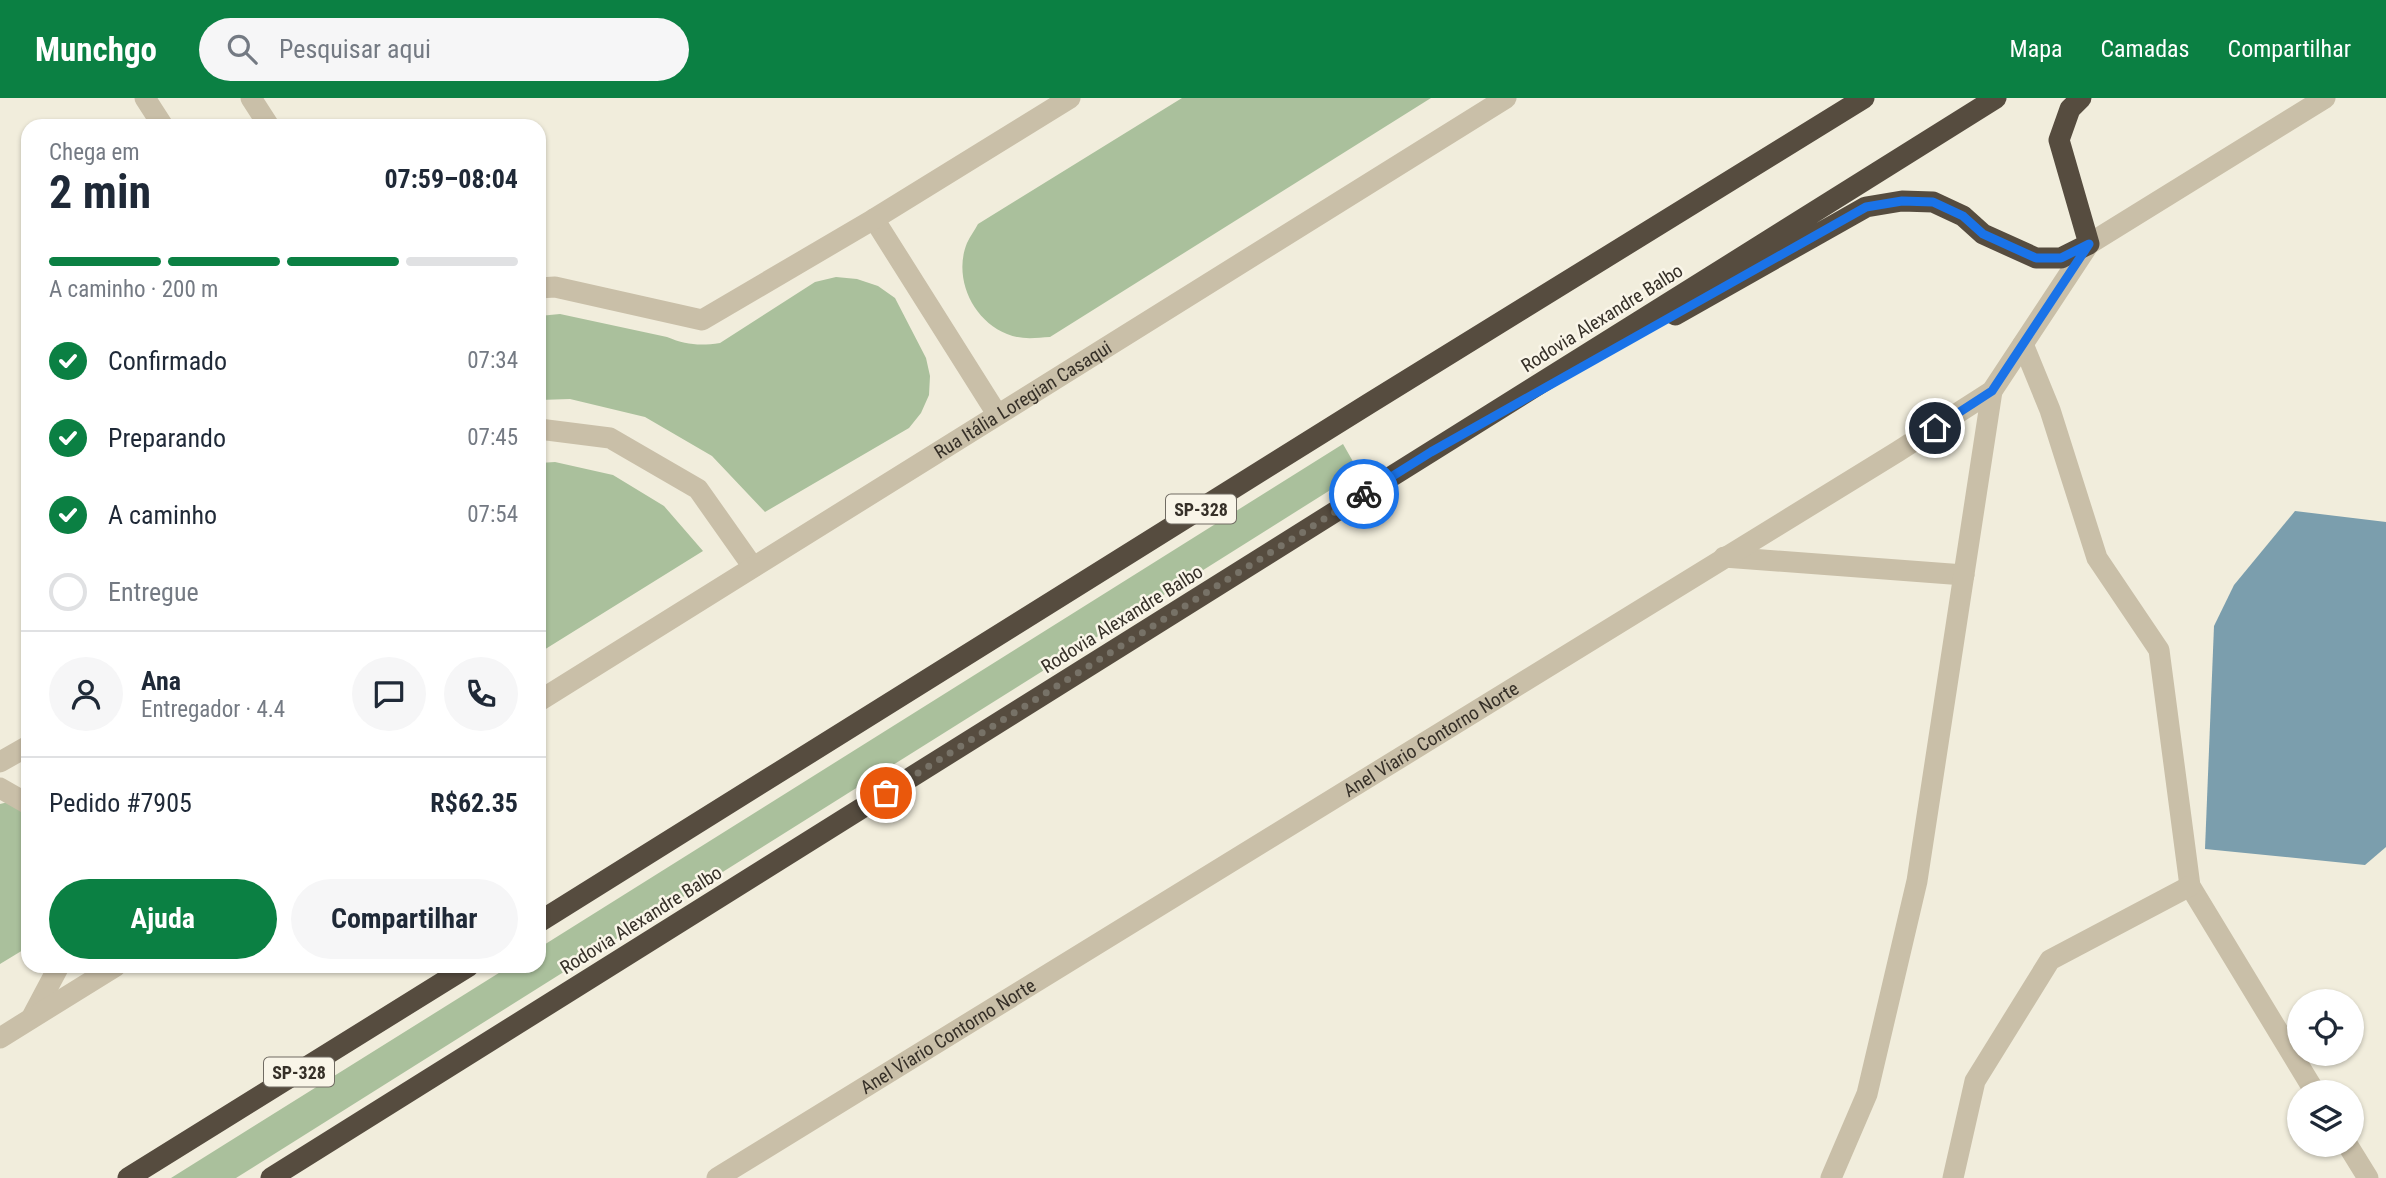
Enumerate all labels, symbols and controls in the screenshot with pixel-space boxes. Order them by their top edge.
search box [199,18,689,81]
text: Munchgo [35,30,157,69]
icon: search [223,30,261,68]
text: Pesquisar aqui [279,34,431,64]
text: Mapa [2010,35,2063,63]
text: Camadas [2101,35,2190,63]
text: Compartilhar [2228,35,2351,63]
text: Chega em [49,139,140,166]
text: 07:59–08:04 [384,164,518,194]
text: 2 min [49,165,151,219]
street label: Rodovia Alexandre Balbo [1517,259,1687,377]
text: A caminho · 200 m [49,276,218,303]
street label: Rua Itália Loregian Casaqui [930,335,1116,463]
icon: check [49,342,87,380]
text: Confirmado [108,346,227,376]
text: 07:34 [467,347,518,374]
pin [1905,398,1965,458]
icon: home [1916,409,1954,447]
icon: check [49,419,87,457]
text: Preparando [108,423,226,453]
text: 07:45 [467,424,518,451]
courier [1329,459,1399,529]
icon: bike [1345,475,1383,513]
road number: SP-328 [1166,494,1236,524]
icon: check [49,496,87,534]
text: A caminho [108,500,217,530]
text: 07:54 [467,501,518,528]
street label: Rodovia Alexandre Balbo [1037,560,1207,678]
text: Entregue [108,577,199,607]
button: person [49,657,123,731]
button: chat [352,657,426,731]
button: phone [444,657,518,731]
text: Ana [141,666,181,696]
street label: Anel Viario Contorno Norte [1339,676,1523,801]
text: Entregador · 4.4 [141,696,285,723]
pin [856,763,916,823]
icon: bag [867,774,905,812]
text: Pedido #7905 [49,788,192,818]
text: R$62.35 [430,788,518,818]
street label: Rodovia Alexandre Balbo [556,861,726,979]
button: Ajuda [49,879,277,959]
button: Compartilhar [291,879,518,959]
street label: Anel Viario Contorno Norte [856,973,1040,1099]
map controls [2287,989,2364,1157]
button: locate [2287,989,2364,1066]
road number: SP-328 [264,1057,334,1086]
button: layers [2287,1080,2364,1157]

